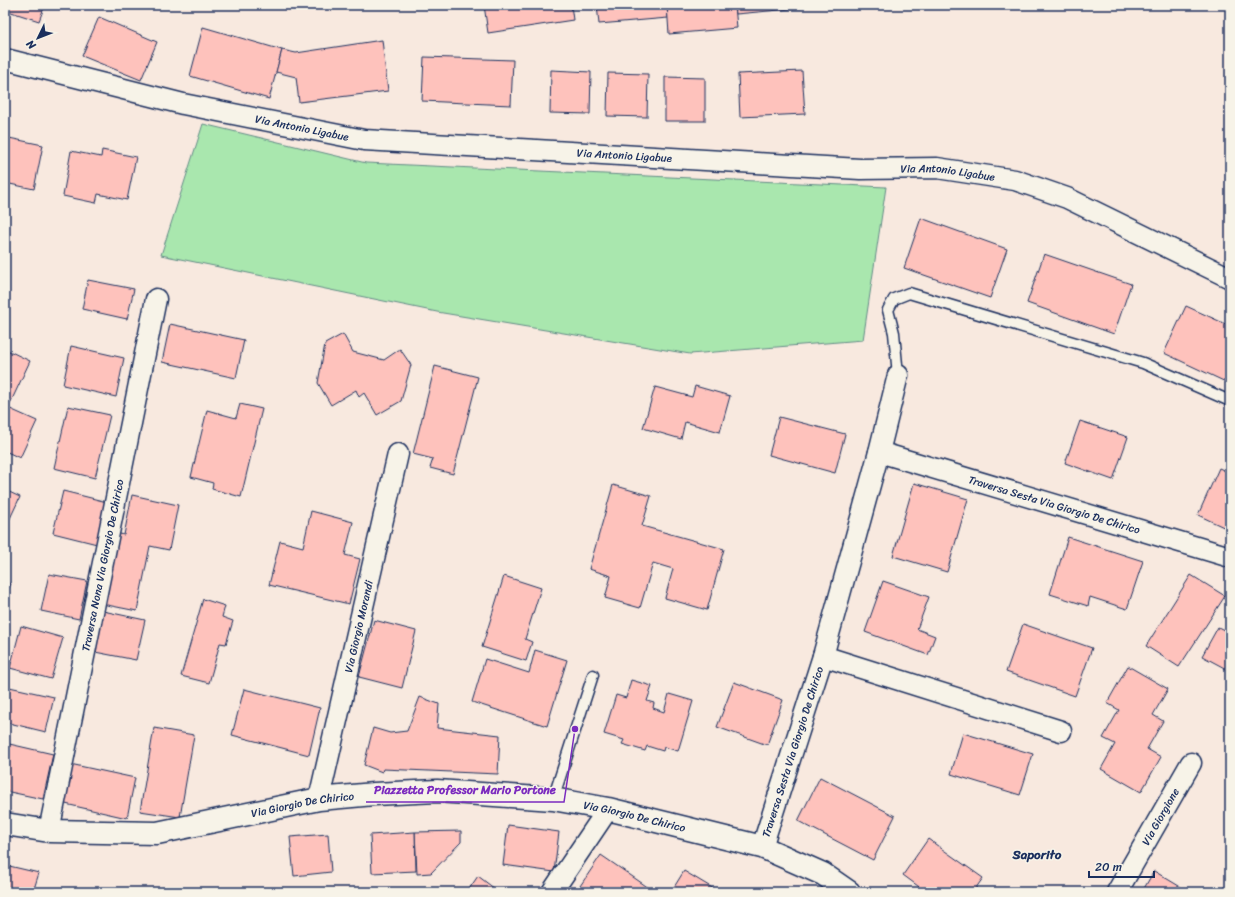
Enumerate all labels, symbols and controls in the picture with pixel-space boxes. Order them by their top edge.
north arrow [18,18,58,58]
text: N [21,35,41,54]
street label: Via Antonio Ligabue [253,110,351,147]
street label: Via Antonio Ligabue [576,143,673,168]
street label: Via Antonio Ligabue [900,159,997,187]
street label: Traversa Sesta Via Giorgio De Chirico [966,470,1143,540]
street label: Traversa Nona Via Giorgio De Chirico [76,477,130,653]
street label: Via Giorgio Morandi [339,578,379,675]
street label: Traversa Sesta Via Giorgio De Chirico [757,664,829,840]
callout: Piazzetta Professor Mario Portone [366,778,564,802]
text: Piazzetta Professor Mario Portone [374,779,557,801]
street label: Via Giorgione [1137,784,1185,849]
street label: Via Giorgio De Chirico [249,787,355,823]
street label: Via Giorgio De Chirico [582,796,688,838]
district label: Saporito [1012,843,1062,866]
scale bar [1089,853,1154,879]
text: 20 m [1095,856,1122,878]

